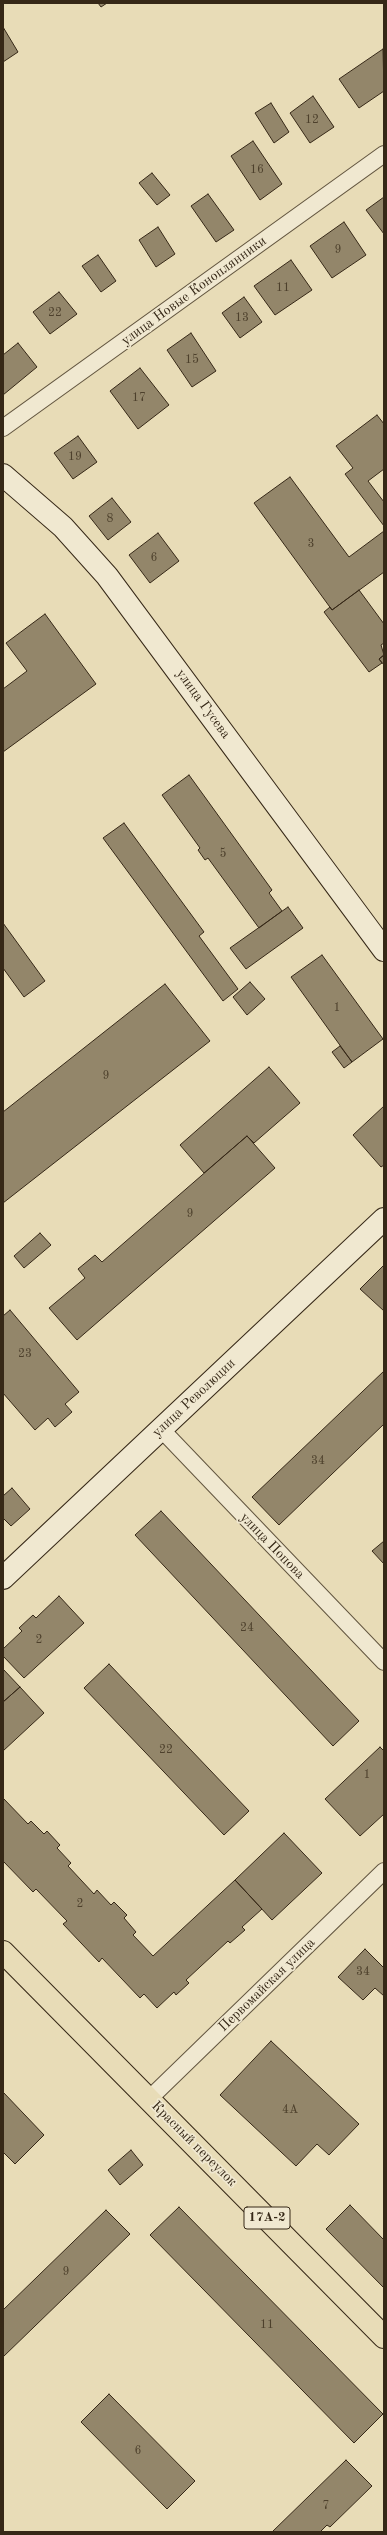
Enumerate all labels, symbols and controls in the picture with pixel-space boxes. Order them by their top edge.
house number: 12 [305,113,319,127]
house number: 16 [250,163,264,177]
street label: улица Новые Коноплянники [118,233,270,349]
house number: 9 [335,243,341,257]
house number: 11 [276,281,290,295]
house number: 22 [48,306,62,320]
house number: 13 [235,311,249,325]
house number: 15 [185,353,199,367]
house number: 17 [132,391,146,405]
house number: 19 [68,450,82,464]
house number: 8 [107,512,113,526]
house number: 3 [308,537,314,551]
house number: 6 [151,551,157,565]
street label: улица Гусева [172,666,234,742]
house number: 5 [220,847,226,861]
house number: 1 [334,1001,340,1015]
house number: 9 [103,1069,109,1083]
house number: 9 [187,1207,193,1221]
house number: 23 [18,1347,32,1361]
street label: улица Революции [149,1355,239,1441]
house number: 34 [311,1454,325,1468]
street label: улица Попова [236,1509,308,1583]
house number: 24 [240,1621,254,1635]
house number: 2 [36,1633,42,1647]
house number: 22 [159,1743,173,1757]
house number: 1 [364,1768,370,1782]
house number: 2 [77,1897,83,1911]
street label: Первомайская улица [215,1935,319,2035]
house number: 34 [356,1965,370,1979]
street label: Красный переулок [148,2098,240,2190]
house number: 4А [282,2103,298,2117]
road number: 17А-2 [244,2207,290,2229]
house number: 9 [63,2265,69,2279]
house number: 11 [260,2318,274,2332]
house number: 6 [135,2444,141,2458]
house number: 7 [323,2499,329,2513]

